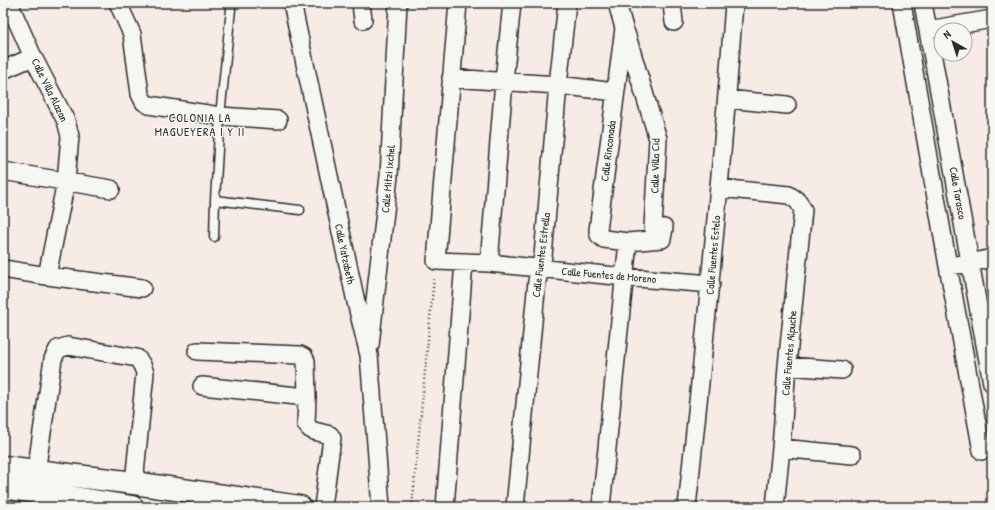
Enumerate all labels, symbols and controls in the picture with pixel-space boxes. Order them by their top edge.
north arrow [933,22,973,62]
text: N [940,27,953,42]
street label: Calle Villa Alazan [29,56,71,124]
district label: COLONIA LA MAGUEYERA I Y II [155,109,245,140]
street label: Calle Rinconada [597,119,619,182]
street label: Calle Villa Cid [648,138,662,194]
street label: Calle Mitzi Ixchel [378,144,398,214]
street label: Calle Tarasco [947,166,970,221]
street label: Calle Fuentes Estrella [529,211,553,298]
street label: Calle Fuentes Estelo [703,214,723,295]
street label: Calle Yatzabeth [332,223,358,286]
street label: Calle Fuentes de Moreno [561,264,657,286]
street label: Calle Fuentes Alpuche [778,309,800,396]

